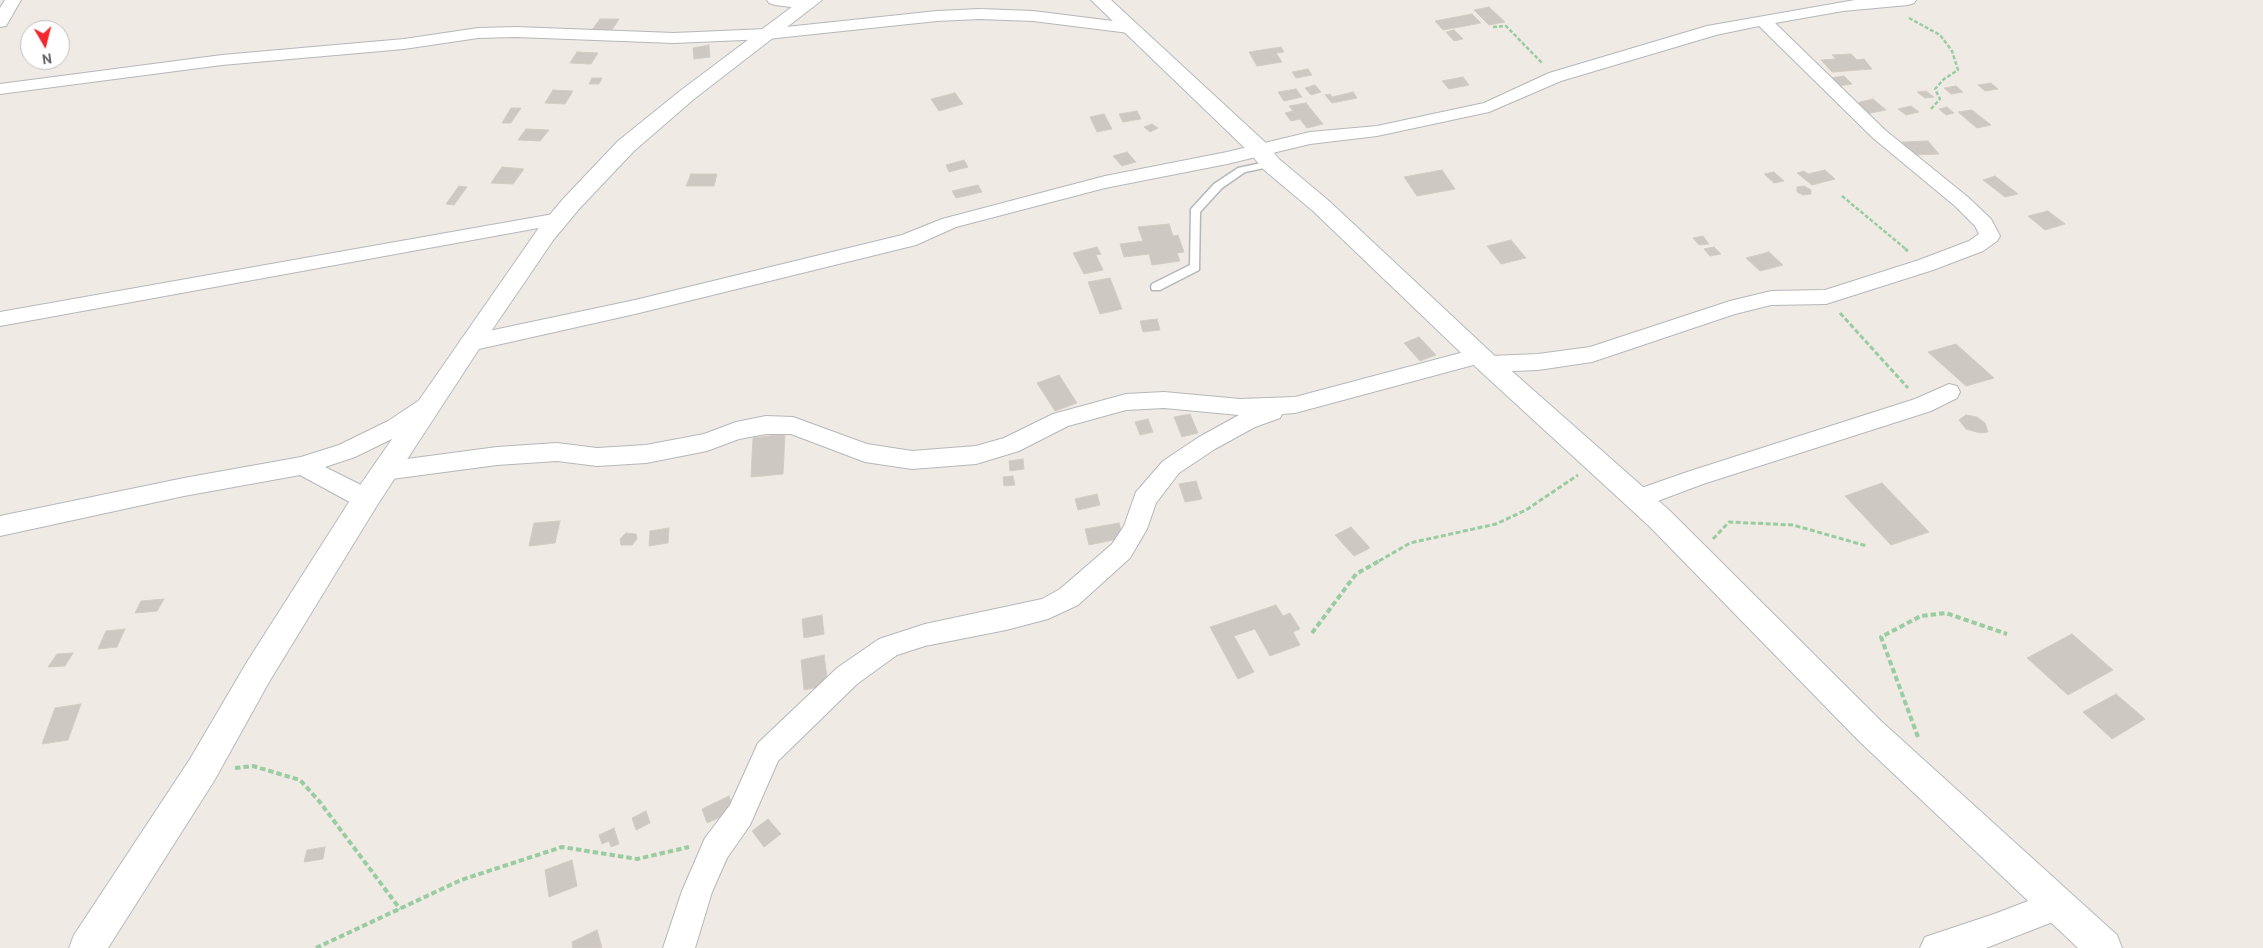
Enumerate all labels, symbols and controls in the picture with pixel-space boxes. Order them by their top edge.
north arrow [20,20,70,70]
text: N [41,49,53,68]

